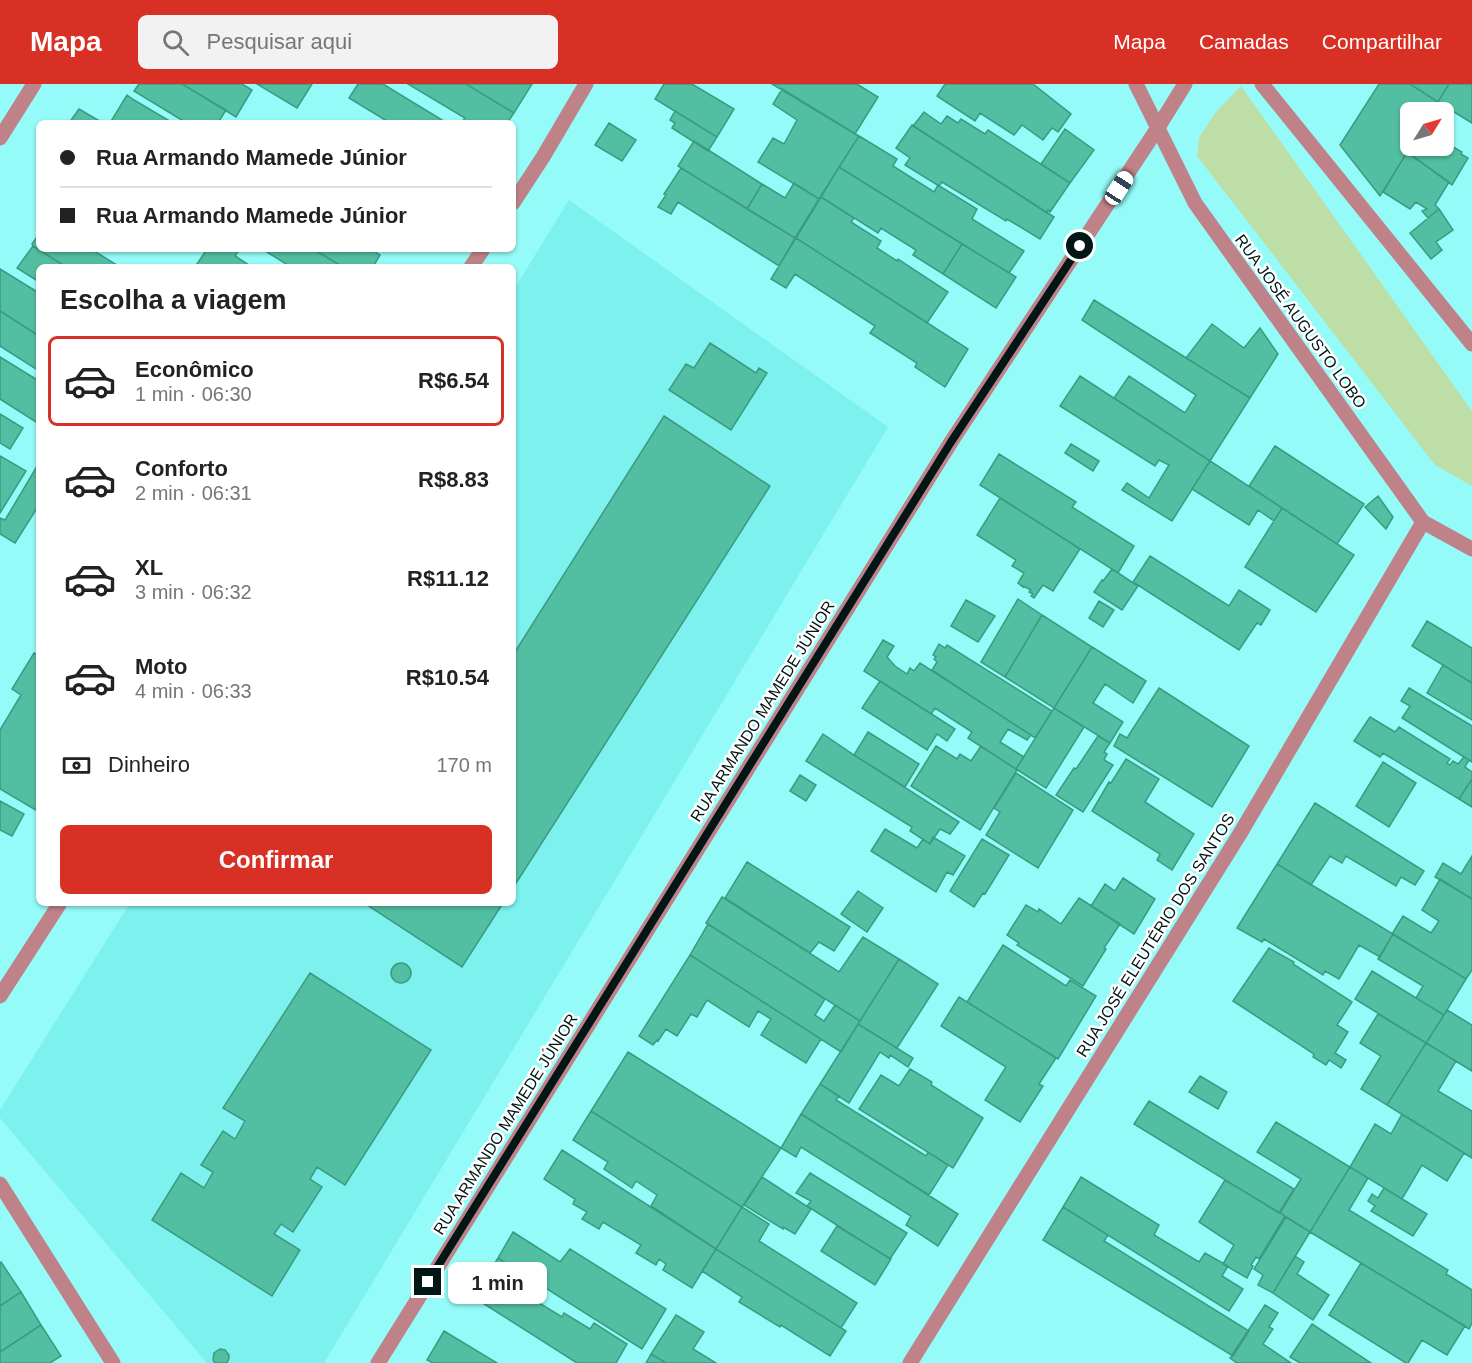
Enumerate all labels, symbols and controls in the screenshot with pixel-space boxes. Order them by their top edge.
search box [138,15,558,69]
text: Mapa [30,26,102,57]
icon: search [159,26,192,59]
text: Pesquisar aqui [207,29,352,54]
text: Mapa [1113,30,1166,53]
text: Camadas [1199,30,1289,53]
text: Compartilhar [1322,30,1442,53]
north arrow [1400,102,1454,156]
map controls [1400,102,1454,156]
text: Rua Armando Mamede Júnior [96,145,407,170]
car [1102,168,1136,208]
text: Rua Armando Mamede Júnior [96,203,407,228]
street label: RUA JOSÉ AUGUSTO LOBO [1232,231,1370,411]
route start [1066,232,1093,259]
text: Escolha a viagem [60,285,287,315]
icon: car [63,354,117,408]
text: Econômico [135,357,254,382]
text: R$6.54 [418,368,489,393]
text: 1 min · 06:30 [135,383,252,405]
icon: car [63,453,117,507]
text: Conforto [135,456,228,481]
text: R$8.83 [418,467,489,492]
text: 2 min · 06:31 [135,482,252,504]
icon: car [63,552,117,606]
text: XL [135,555,163,580]
text: R$11.12 [407,566,489,591]
text: 3 min · 06:32 [135,581,252,603]
street label: RUA ARMANDO MAMEDE JÚNIOR [686,597,838,825]
icon: car [63,651,117,705]
text: Moto [135,654,188,679]
text: R$10.54 [406,665,489,690]
text: 4 min · 06:33 [135,680,252,702]
icon: cash [60,749,93,782]
text: Dinheiro [108,752,190,777]
text: 170 m [436,754,492,776]
street label: RUA JOSÉ ELEUTÉRIO DOS SANTOS [1072,810,1238,1060]
button: Confirmar [60,825,492,894]
street label: RUA ARMANDO MAMEDE JÚNIOR [429,1010,581,1238]
callout: 1 min [449,1261,548,1303]
route end [414,1268,441,1295]
text: 1 min [471,1272,524,1294]

